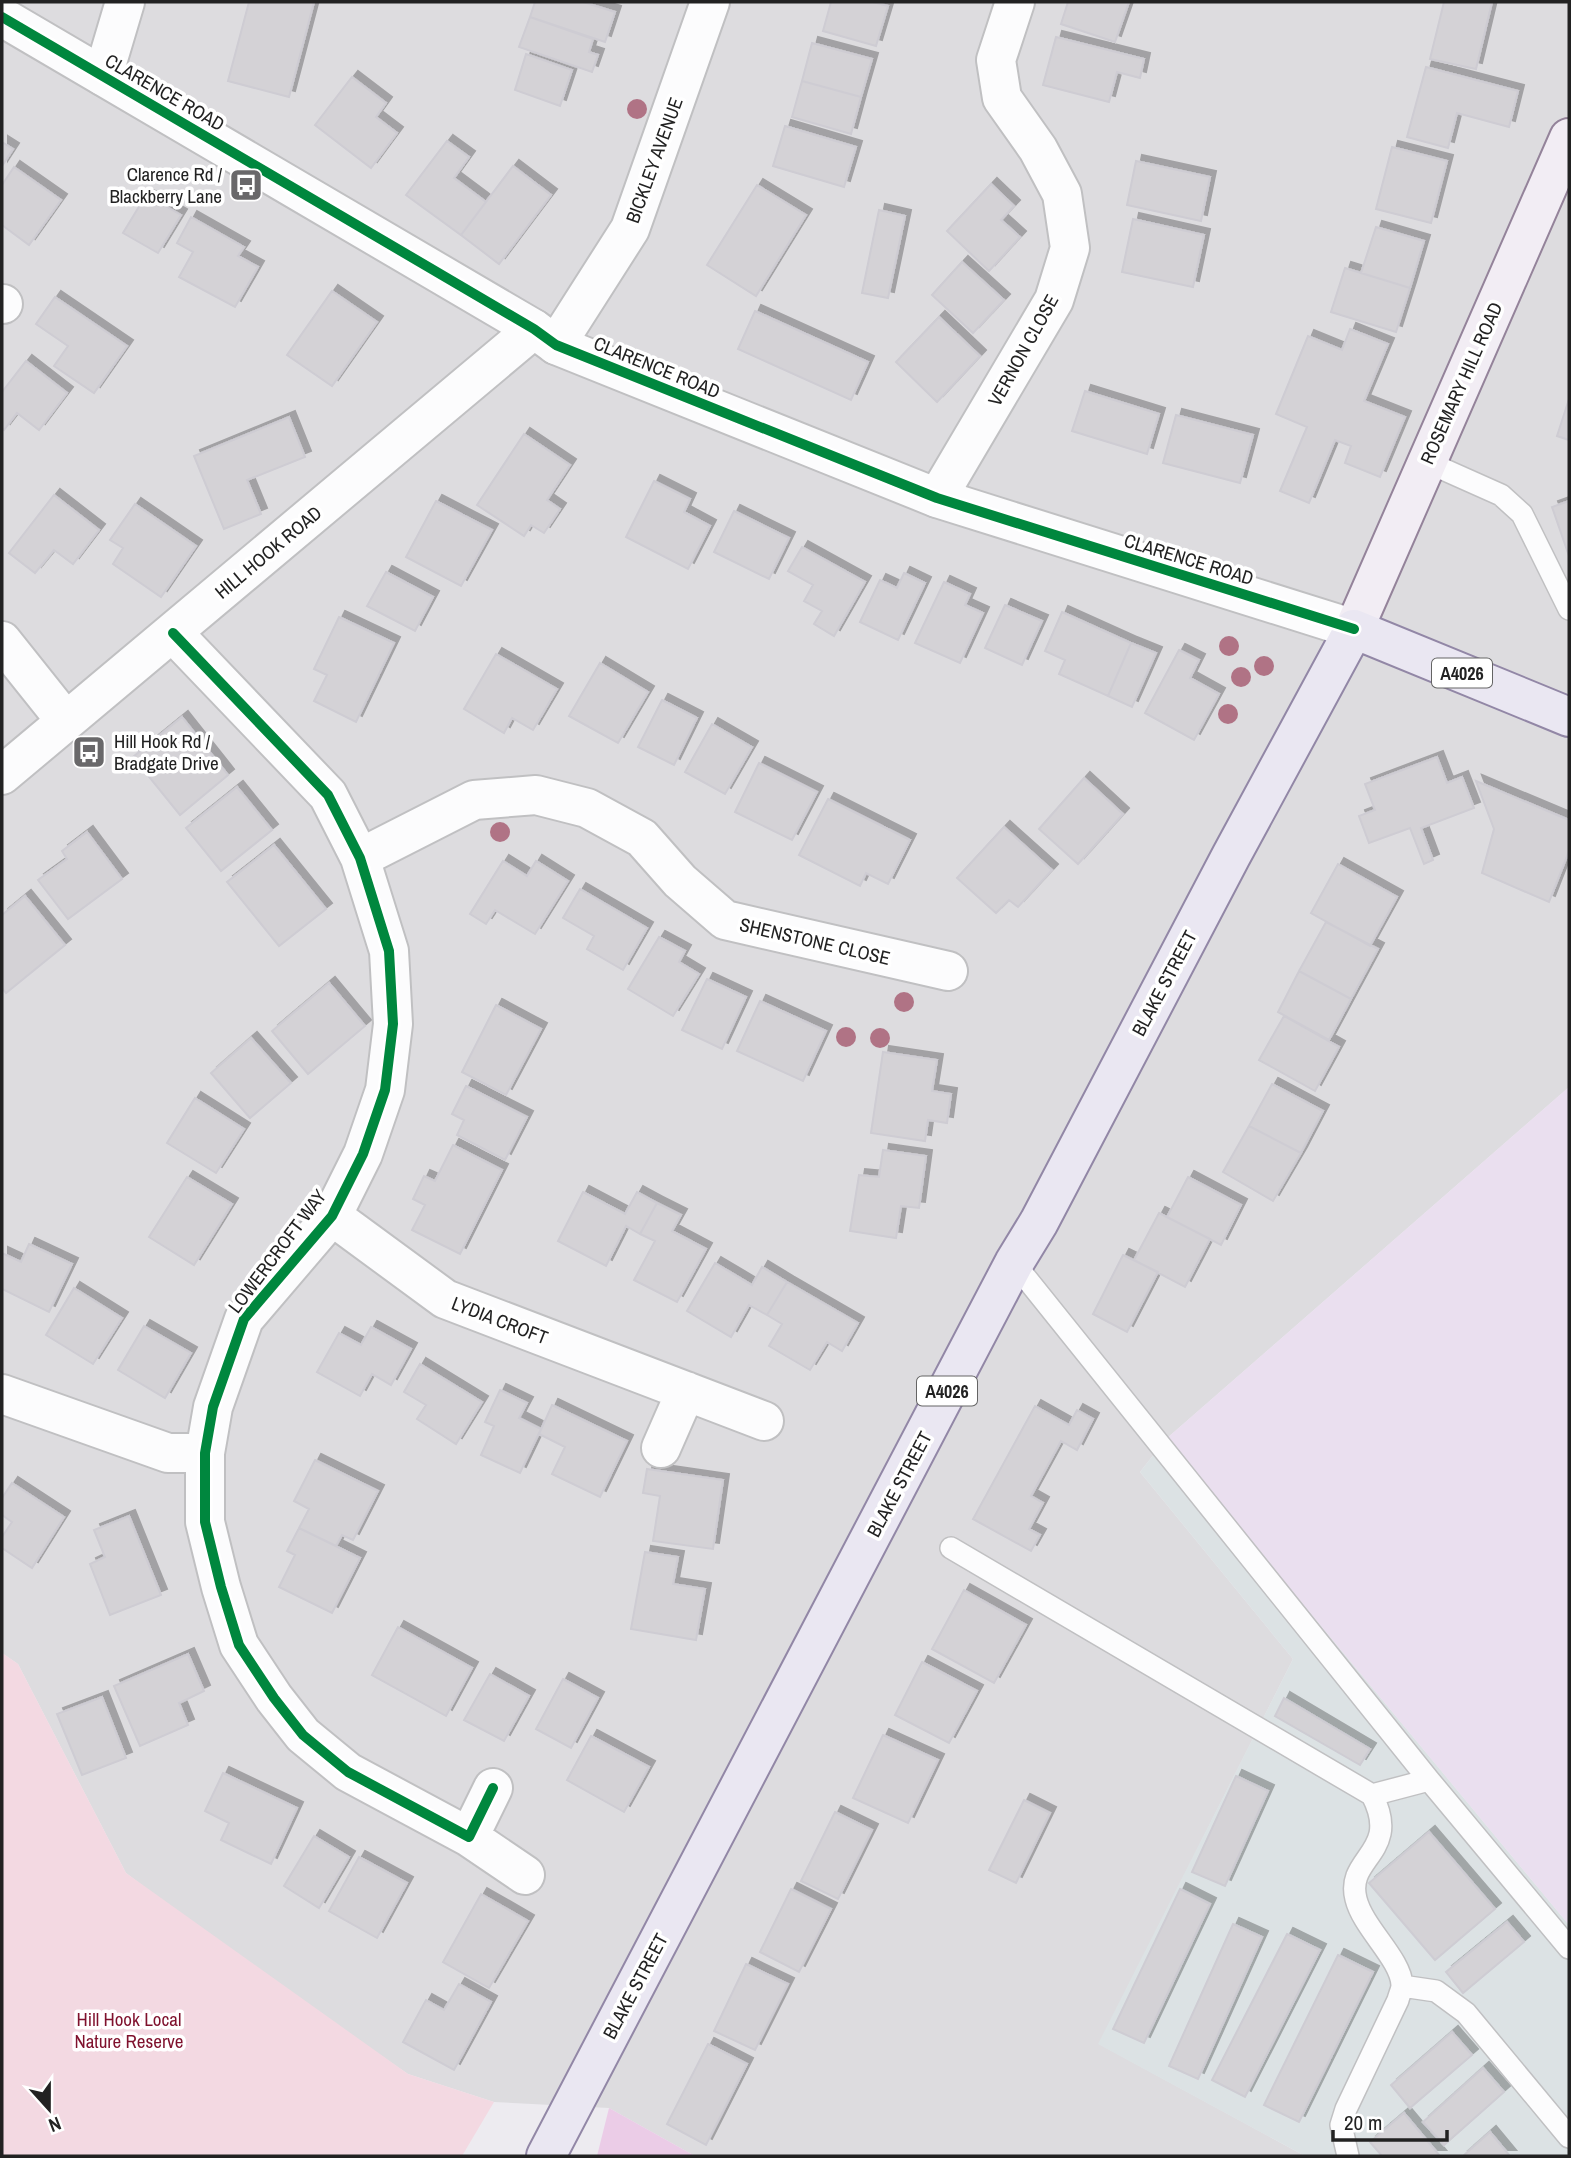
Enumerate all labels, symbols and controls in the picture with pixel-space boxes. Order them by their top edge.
street label: CLARENCE ROAD [100,47,230,137]
street label: BICKLEY AVENUE [619,94,689,226]
place label: Clarence Rd / Blackberry Lane [109,161,223,209]
bus stop icon: Clarence Rd / Blackberry Lane [227,166,265,204]
street label: VERNON CLOSE [982,290,1064,410]
street label: ROSEMARY HILL ROAD [1414,298,1508,468]
street label: CLARENCE ROAD [590,330,724,404]
street label: HILL HOOK ROAD [209,500,327,604]
street label: CLARENCE ROAD [1121,527,1257,591]
road number: A4026 [1432,658,1492,688]
place label: Hill Hook Rd / Bradgate Drive [114,728,219,776]
bus stop icon: Hill Hook Rd / Bradgate Drive [70,733,108,771]
street label: SHENSTONE CLOSE [737,911,893,971]
street label: BLAKE STREET [1125,925,1203,1040]
street label: LOWERCROFT WAY [222,1183,332,1318]
street label: LYDIA CROFT [448,1290,552,1350]
road number: A4026 [917,1376,977,1406]
street label: BLAKE STREET [860,1426,938,1541]
street label: BLAKE STREET [596,1928,674,2043]
park label: Hill Hook Local Nature Reserve [74,2006,184,2054]
north arrow [14,2074,84,2144]
scale bar [1333,2098,1447,2142]
text: 20 m [1344,2108,1382,2137]
text: N [45,2111,65,2139]

